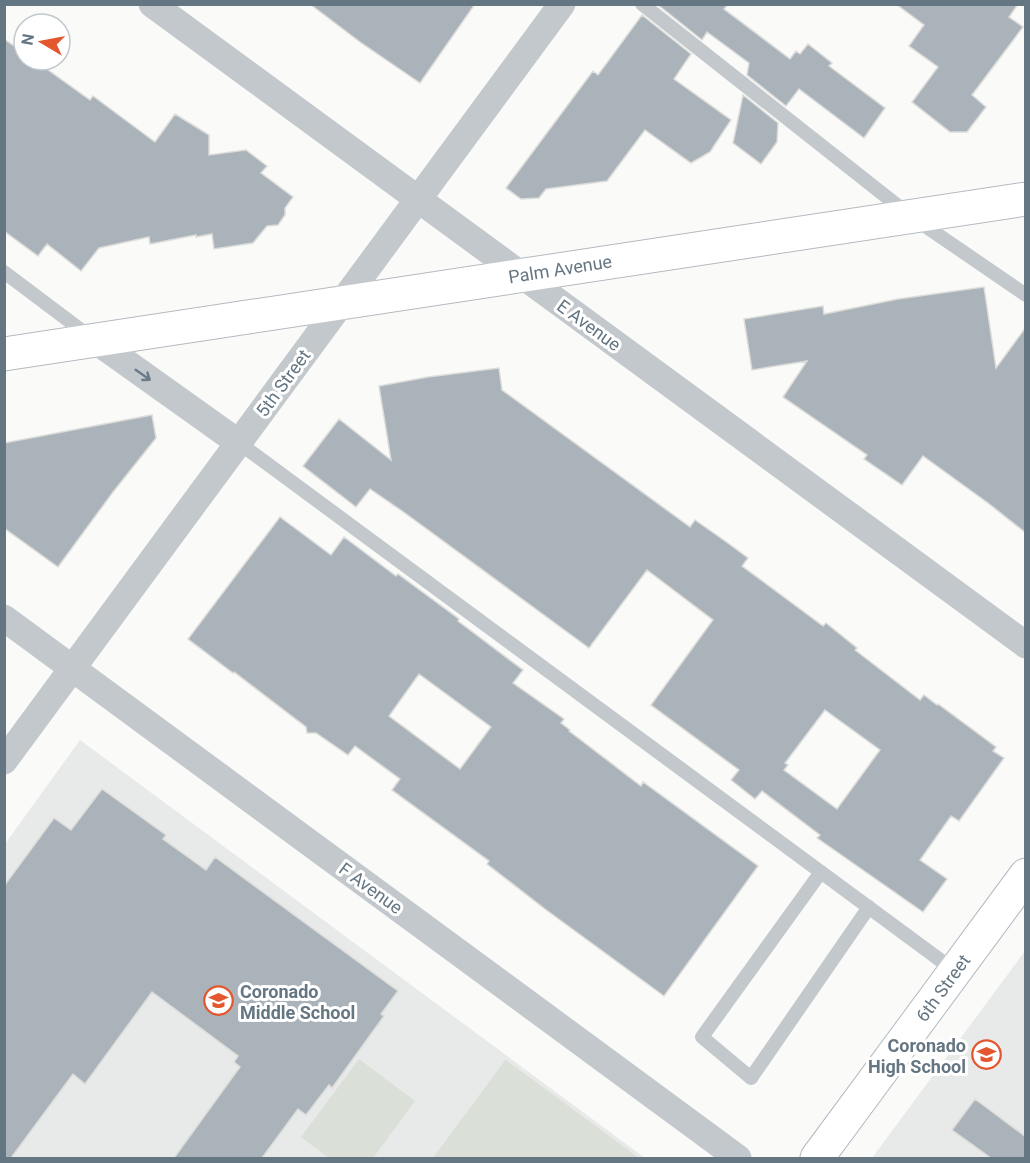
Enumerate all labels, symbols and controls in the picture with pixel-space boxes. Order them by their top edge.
north arrow [12,12,72,72]
text: N [17,32,38,47]
street label: Palm Avenue [507,250,613,288]
street label: E Avenue [553,295,625,355]
street label: 5th Street [252,345,314,421]
one-way arrow [135,369,151,381]
street label: F Avenue [335,858,407,918]
street label: 6th Street [912,950,974,1026]
place label: Coronado Middle School [240,981,355,1023]
school or university icon: Coronado Middle School [203,985,235,1017]
place label: Coronado High School [868,1035,966,1077]
school or university icon: Coronado High School [971,1039,1003,1071]

